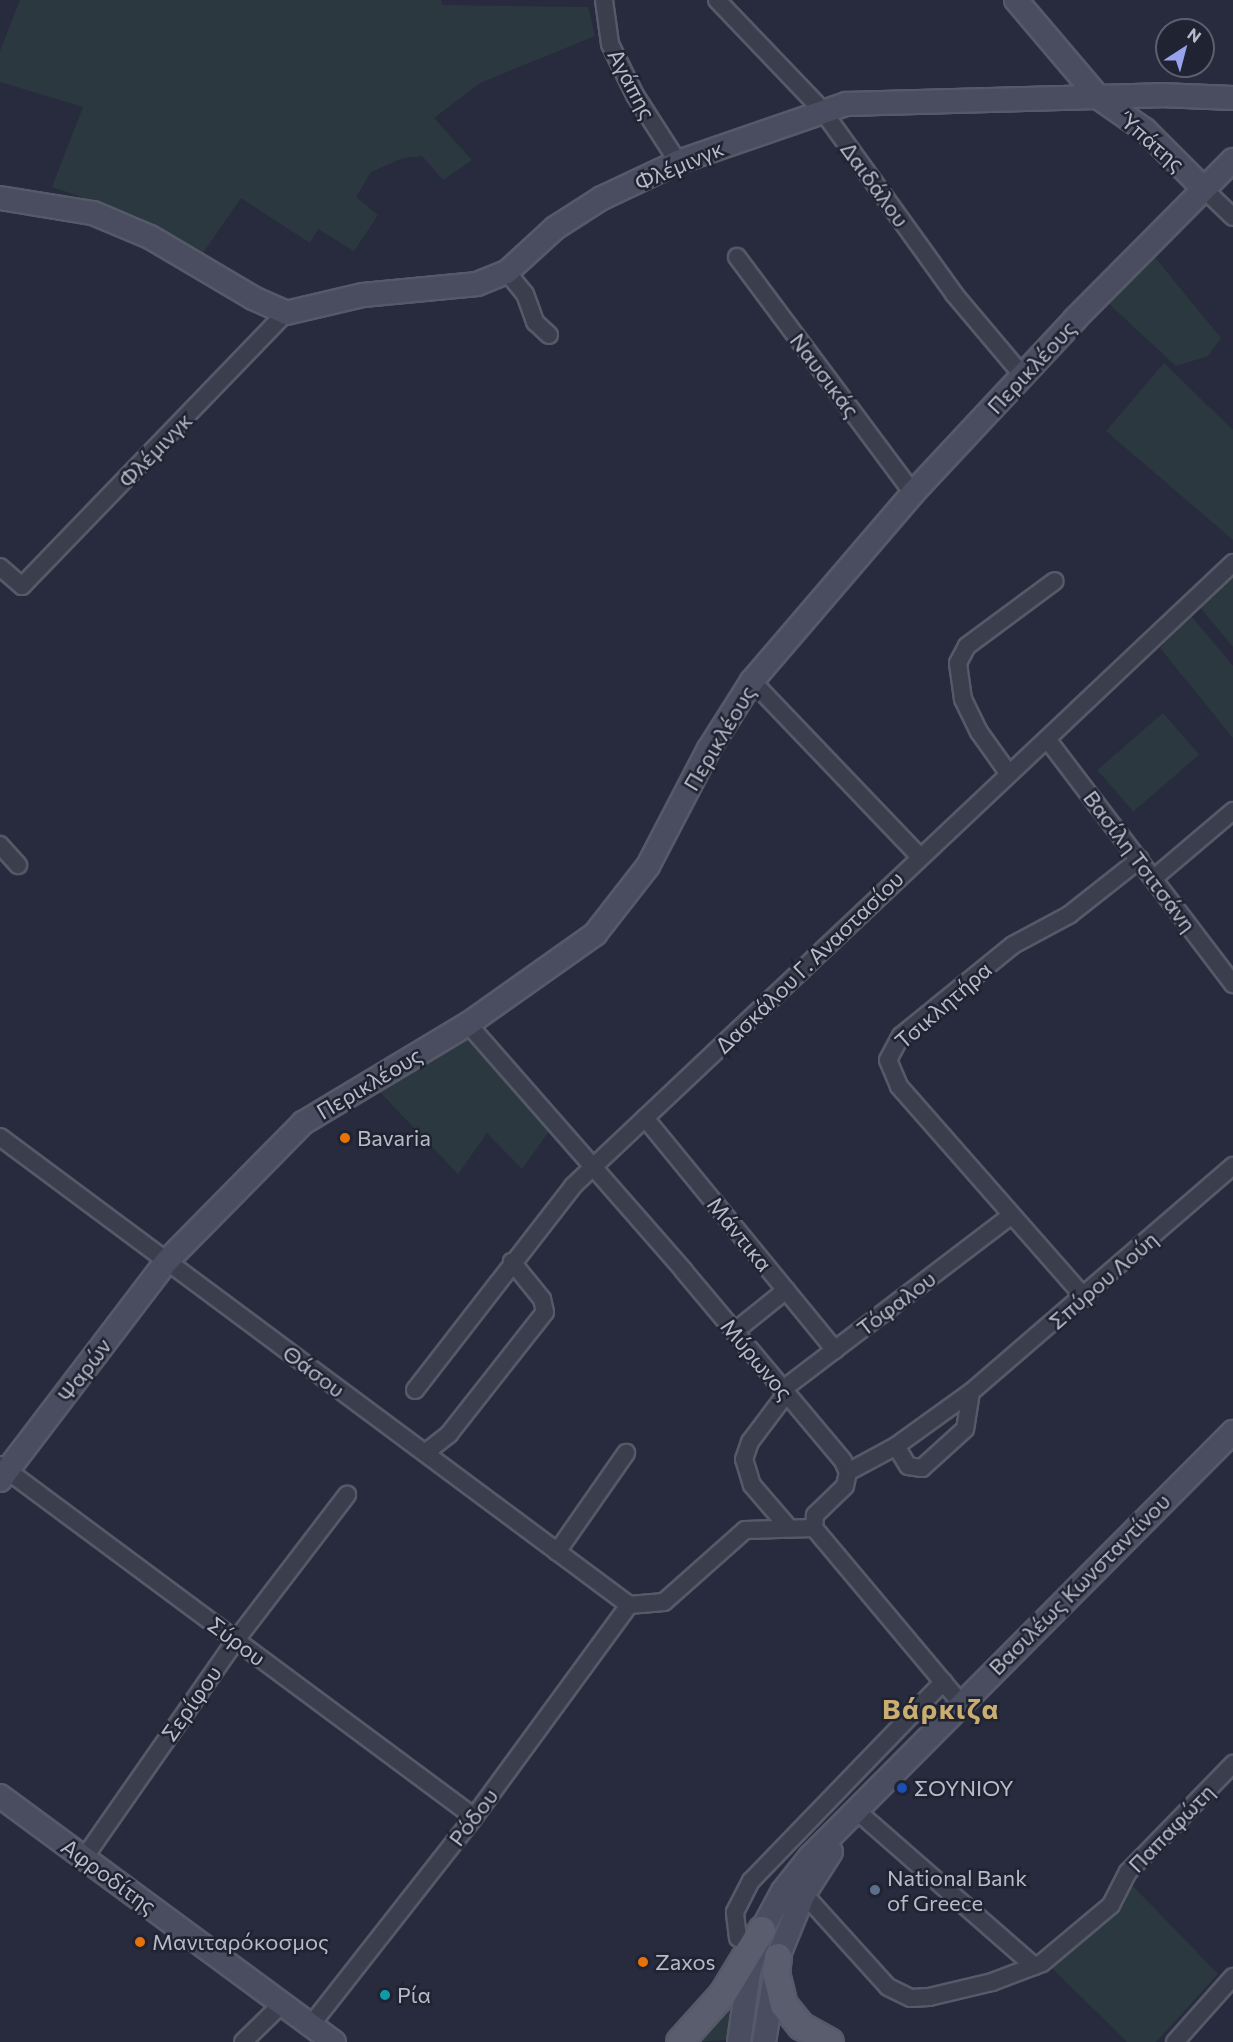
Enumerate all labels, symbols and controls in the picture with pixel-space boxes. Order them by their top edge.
north arrow [1155,18,1215,78]
text: N [1184,23,1205,46]
street label: Αγάπης [603,44,661,124]
street label: Ύπάτης [1116,107,1190,177]
street label: Φλέμινγκ [631,135,727,195]
street label: Δαιδάλου [835,136,915,232]
street label: Περικλέους [981,315,1081,419]
street label: Ναυσικάς [785,328,865,422]
street label: Φλέμινγκ [113,407,197,493]
street label: Περικλέους [677,681,761,795]
street label: Βασίλη Τσιτσάνη [1078,785,1202,937]
street label: Δασκάλου Γ. Αναστασίου [709,865,909,1059]
street label: Τσικλητήρα [889,956,997,1054]
street label: Περικλέους [312,1041,426,1125]
place label: Bavaria [357,1125,431,1151]
marker: Bavaria [338,1131,352,1145]
street label: Μάντικα [702,1192,778,1276]
street label: Σπύρου Λούη [1043,1226,1163,1334]
street label: Τόφαλου [851,1265,941,1341]
street label: Μύρωνος [716,1313,798,1405]
street label: Ψαρών [52,1333,116,1407]
street label: Θάσου [278,1339,350,1403]
street label: Βασιλέως Κωνσταντίνου [983,1488,1175,1680]
street label: Σύρου [203,1611,271,1671]
street label: Σερίφου [155,1660,227,1746]
district label: Βάρκιζα [882,1691,1000,1725]
place label: ΣΟΥΝΙΟΥ [914,1775,1014,1801]
street label: Παπαφώτη [1122,1778,1220,1878]
marker: ΣΟΥΝΙΟΥ [895,1781,909,1795]
street label: Ρόδου [443,1783,503,1851]
street label: Αφροδίτης [57,1833,161,1919]
place label: National Bank of Greece [887,1864,1027,1916]
marker: National Bank of Greece [868,1883,882,1897]
place label: Μανιταρόκοσμος [152,1929,329,1955]
marker: Μανιταρόκοσμος [133,1935,147,1949]
place label: Zaxos [655,1949,715,1975]
marker: Zaxos [636,1955,650,1969]
place label: Ρία [397,1982,431,2008]
marker: Ρία [378,1988,392,2002]

